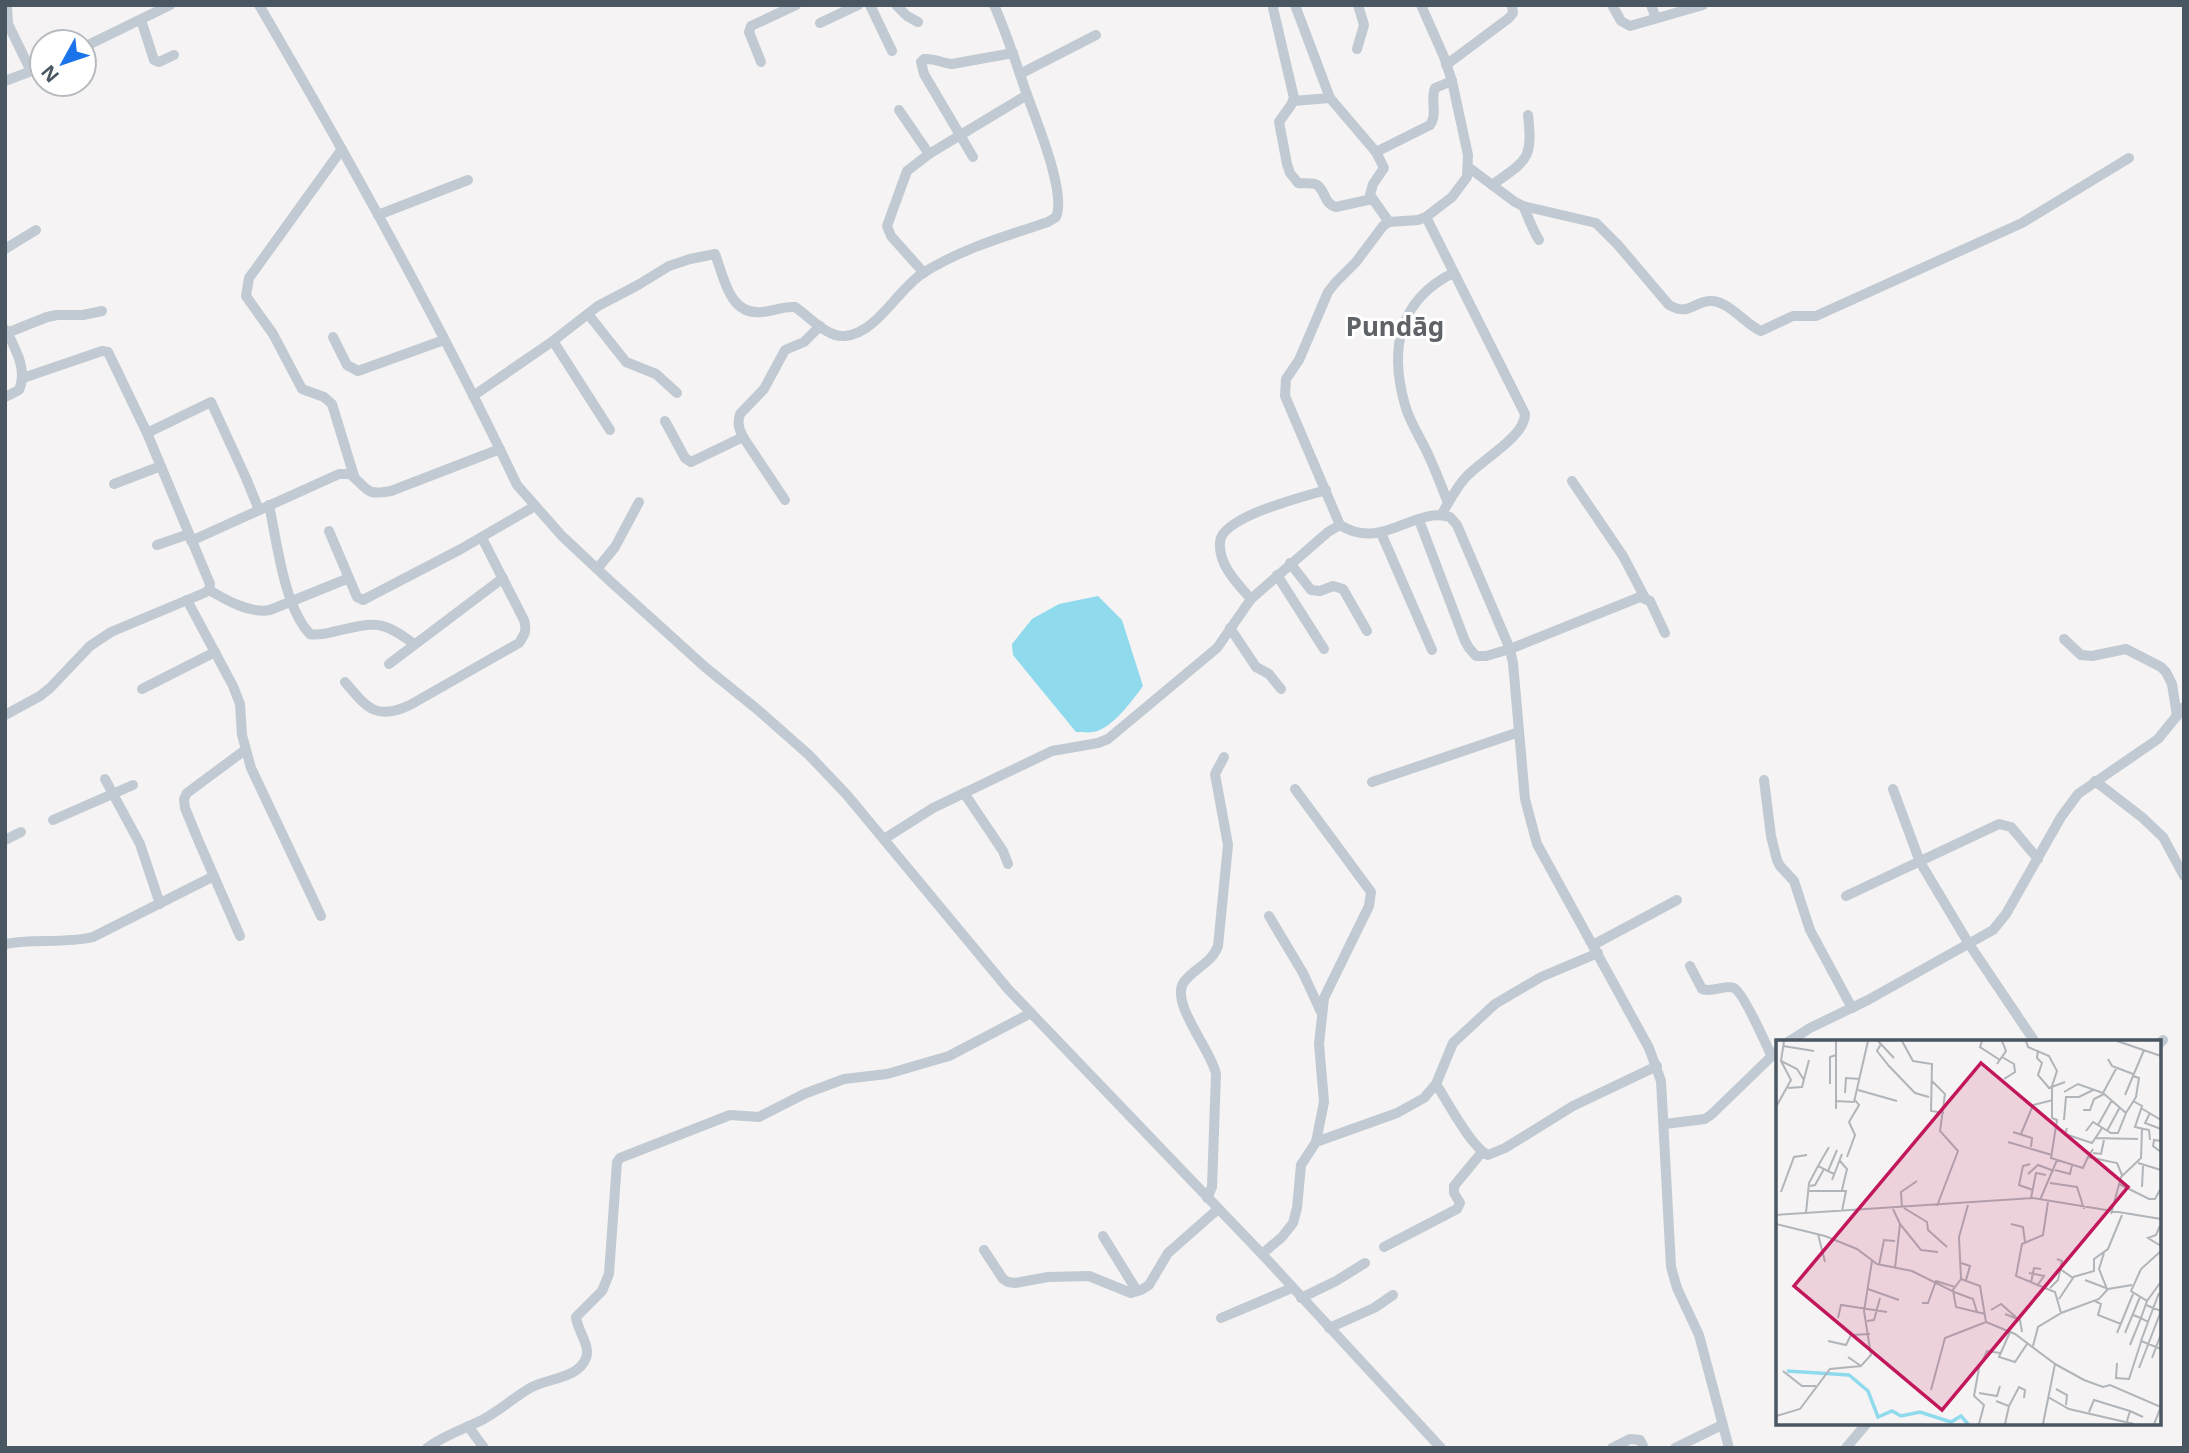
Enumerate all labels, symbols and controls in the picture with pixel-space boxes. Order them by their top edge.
north arrow [28,28,98,98]
text: N [35,60,65,88]
district label: Pundāg [1346,308,1444,344]
inset map [1776,1040,2161,1425]

